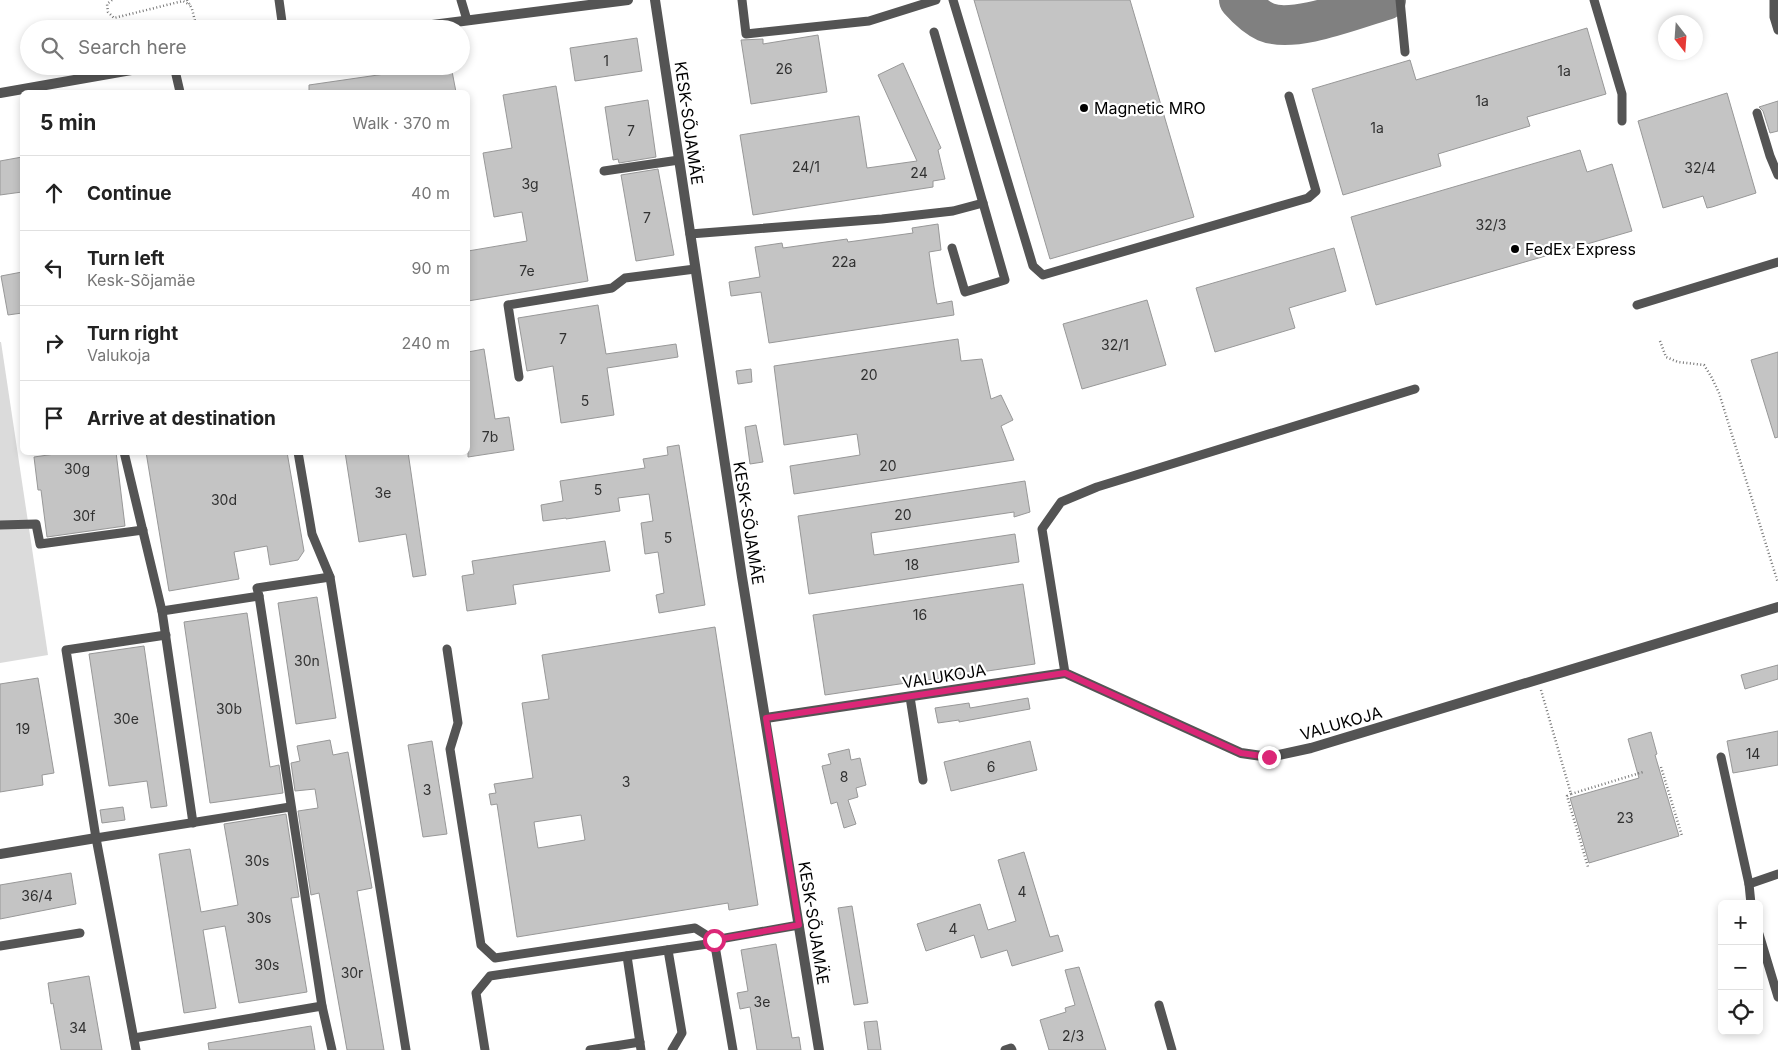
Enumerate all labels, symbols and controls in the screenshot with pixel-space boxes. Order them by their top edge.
north arrow [1658,15,1703,60]
search box [20,20,470,75]
icon: search [38,34,66,62]
text: Search here [78,36,187,59]
house number: 1 [603,52,609,69]
street label: KESK-SÕJAMÄE [670,60,708,186]
house number: 26 [775,60,793,77]
house number: 1a [1557,62,1571,79]
house number: 1a [1475,92,1489,109]
place label: Magnetic MRO [1094,98,1206,118]
marker: Magnetic MRO [1078,102,1090,114]
text: 5 min [40,110,96,135]
text: Walk · 370 m [353,113,450,133]
house number: 1a [1370,119,1384,136]
house number: 7 [627,122,635,139]
house number: 24/1 [792,158,820,175]
house number: 32/4 [1684,159,1716,176]
house number: 24 [910,164,928,181]
house number: 3g [521,175,539,192]
icon: ahead [40,179,68,207]
text: Continue [87,182,172,205]
text: 40 m [411,183,450,203]
house number: 7 [643,209,651,226]
house number: 32/3 [1476,216,1506,233]
place label: FedEx Express [1525,239,1636,259]
marker: FedEx Express [1509,243,1521,255]
text: Turn left [87,247,165,270]
house number: 22a [832,253,856,270]
icon: left [40,254,68,282]
text: 90 m [411,258,450,278]
house number: 7e [519,262,535,279]
text: Kesk-Sõjamäe [87,270,195,290]
text: Turn right [87,322,178,345]
icon: right [40,329,68,357]
house number: 7 [559,330,567,347]
text: 240 m [402,333,450,353]
house number: 32/1 [1101,336,1129,353]
text: Valukoja [87,345,150,365]
house number: 20 [860,366,878,383]
house number: 5 [581,392,589,409]
icon: arrive [40,404,68,432]
text: Arrive at destination [87,407,276,430]
house number: 7b [482,428,498,445]
house number: 20 [879,457,897,474]
house number: 30g [64,460,90,477]
street label: KESK-SÕJAMÄE [729,460,769,586]
house number: 5 [594,481,602,498]
house number: 3e [375,484,391,501]
house number: 30d [211,491,237,508]
house number: 20 [894,506,912,523]
house number: 30f [73,507,95,524]
house number: 5 [664,529,672,546]
house number: 18 [905,556,919,573]
house number: 16 [913,606,927,623]
house number: 30n [294,652,320,669]
street label: VALUKOJA [901,660,987,692]
house number: 30b [216,700,242,717]
street label: VALUKOJA [1298,702,1384,744]
house number: 30e [113,710,139,727]
house number: 19 [16,720,30,737]
house number: 14 [1746,745,1760,762]
route end [1258,746,1281,769]
house number: 6 [987,758,995,775]
house number: 8 [840,768,848,785]
house number: 3 [622,773,630,790]
house number: 3 [423,781,431,798]
house number: 23 [1616,809,1634,826]
house number: 30s [245,852,269,869]
street label: KESK-SÕJAMÄE [794,860,834,986]
house number: 4 [1017,883,1027,900]
house number: 36/4 [21,887,53,904]
map controls [1718,900,1763,1035]
button: + [1718,900,1763,945]
house number: 30s [247,909,271,926]
house number: 4 [948,920,958,937]
route start [703,929,726,952]
button: − [1718,945,1763,990]
house number: 30s [255,956,279,973]
house number: 30r [341,964,363,981]
button: locate [1718,990,1763,1035]
house number: 3e [754,993,770,1010]
house number: 34 [69,1019,87,1036]
house number: 2/3 [1062,1027,1084,1044]

